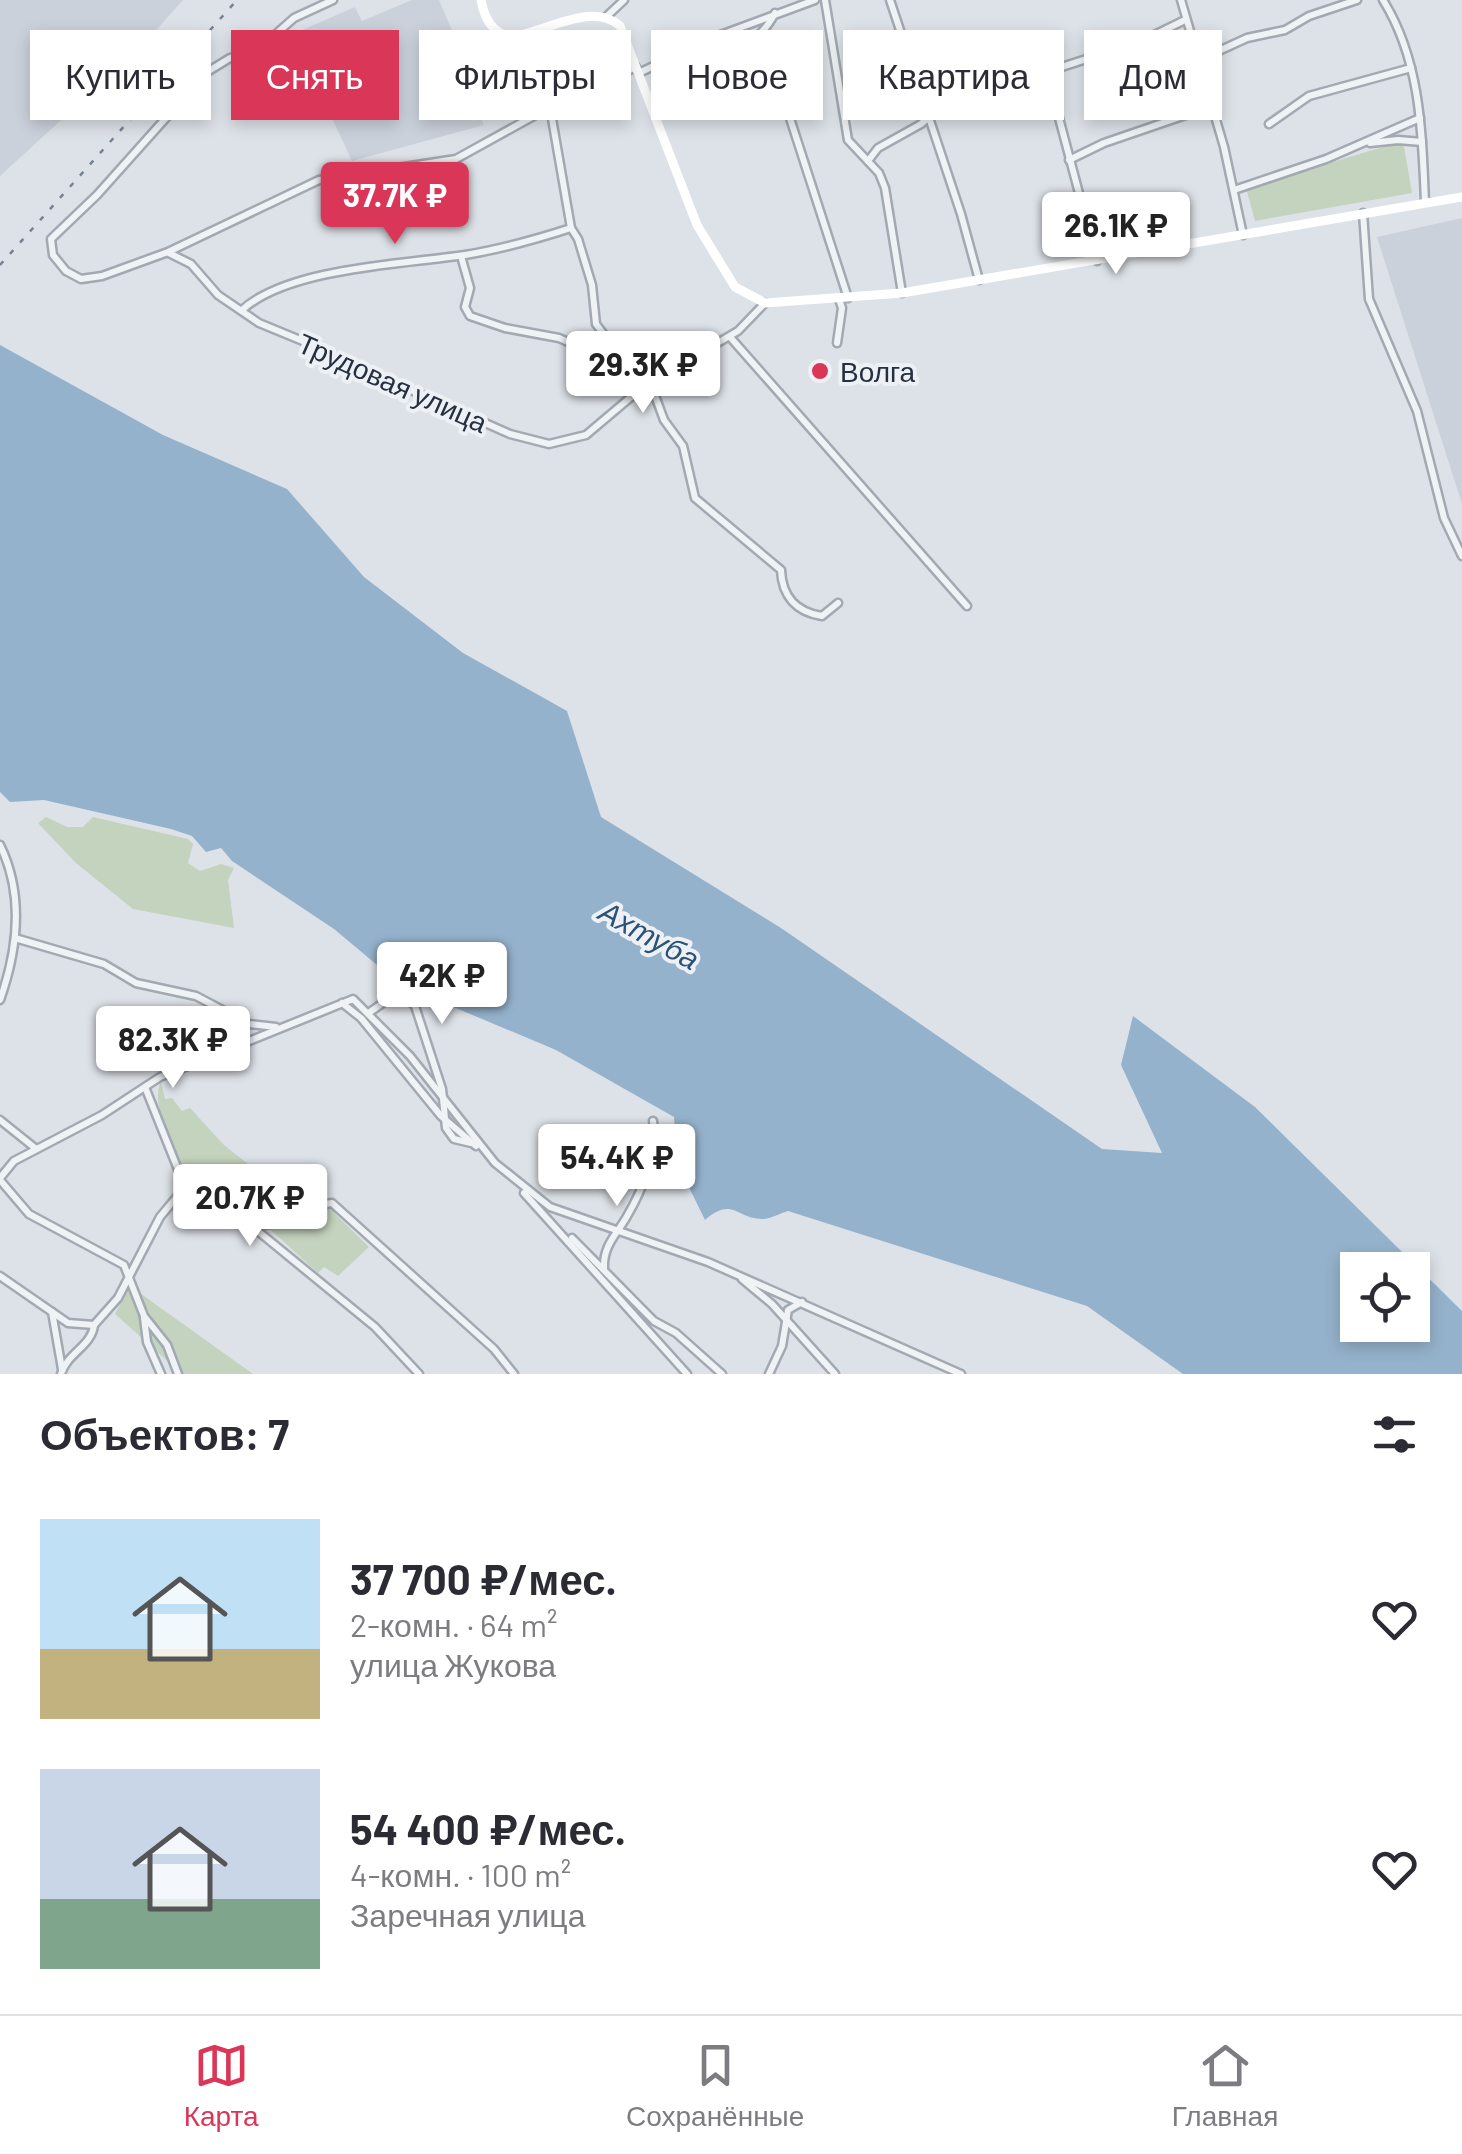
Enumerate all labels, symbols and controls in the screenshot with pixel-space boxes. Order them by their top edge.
chip: Купить [30,30,211,120]
chip: Снять [231,30,399,120]
chip: Фильтры [419,30,631,120]
chip: Новое [651,30,823,120]
chip: Квартира [843,30,1064,120]
chip: Дом [1084,30,1222,120]
pin: 37.7K ₽ [303,162,487,247]
text: 37.7K ₽ [343,175,447,213]
pin: 26.1K ₽ [1024,192,1208,277]
text: 26.1K ₽ [1064,205,1168,243]
street label: Трудовая улица [293,325,493,439]
pin: 29.3K ₽ [551,331,735,416]
text: 29.3K ₽ [588,344,698,382]
place label: Волга [840,354,916,388]
marker: Волга [809,360,831,382]
water label: Ахтуба [592,891,706,976]
pin: 42K ₽ [372,942,512,1027]
text: 42K ₽ [399,955,485,993]
pin: 82.3K ₽ [81,1006,265,1091]
text: 82.3K ₽ [118,1019,228,1057]
pin: 54.4K ₽ [525,1124,709,1209]
text: 54.4K ₽ [560,1137,674,1175]
pin: 20.7K ₽ [158,1164,342,1249]
text: 20.7K ₽ [195,1177,305,1215]
map controls [1340,1252,1430,1342]
button: locate [1340,1252,1430,1342]
icon: filters [1367,1407,1422,1462]
text: Объектов: 7 [40,1408,289,1458]
text: 37 700 ₽/мес. [350,1553,617,1603]
icon: home [120,1559,240,1679]
icon: heart [1367,1592,1422,1647]
text: 2-комн. · 64 m² [350,1605,557,1643]
text: улица Жукова [350,1645,556,1683]
text: 54 400 ₽/мес. [350,1803,626,1853]
icon: home [120,1809,240,1929]
icon: heart [1367,1842,1422,1897]
text: 4-комн. · 100 m² [350,1855,571,1893]
text: Заречная улица [350,1895,586,1933]
tab: Карта [184,2038,259,2133]
tab: Сохранённые [626,2038,804,2133]
tab: Главная [1172,2038,1278,2133]

